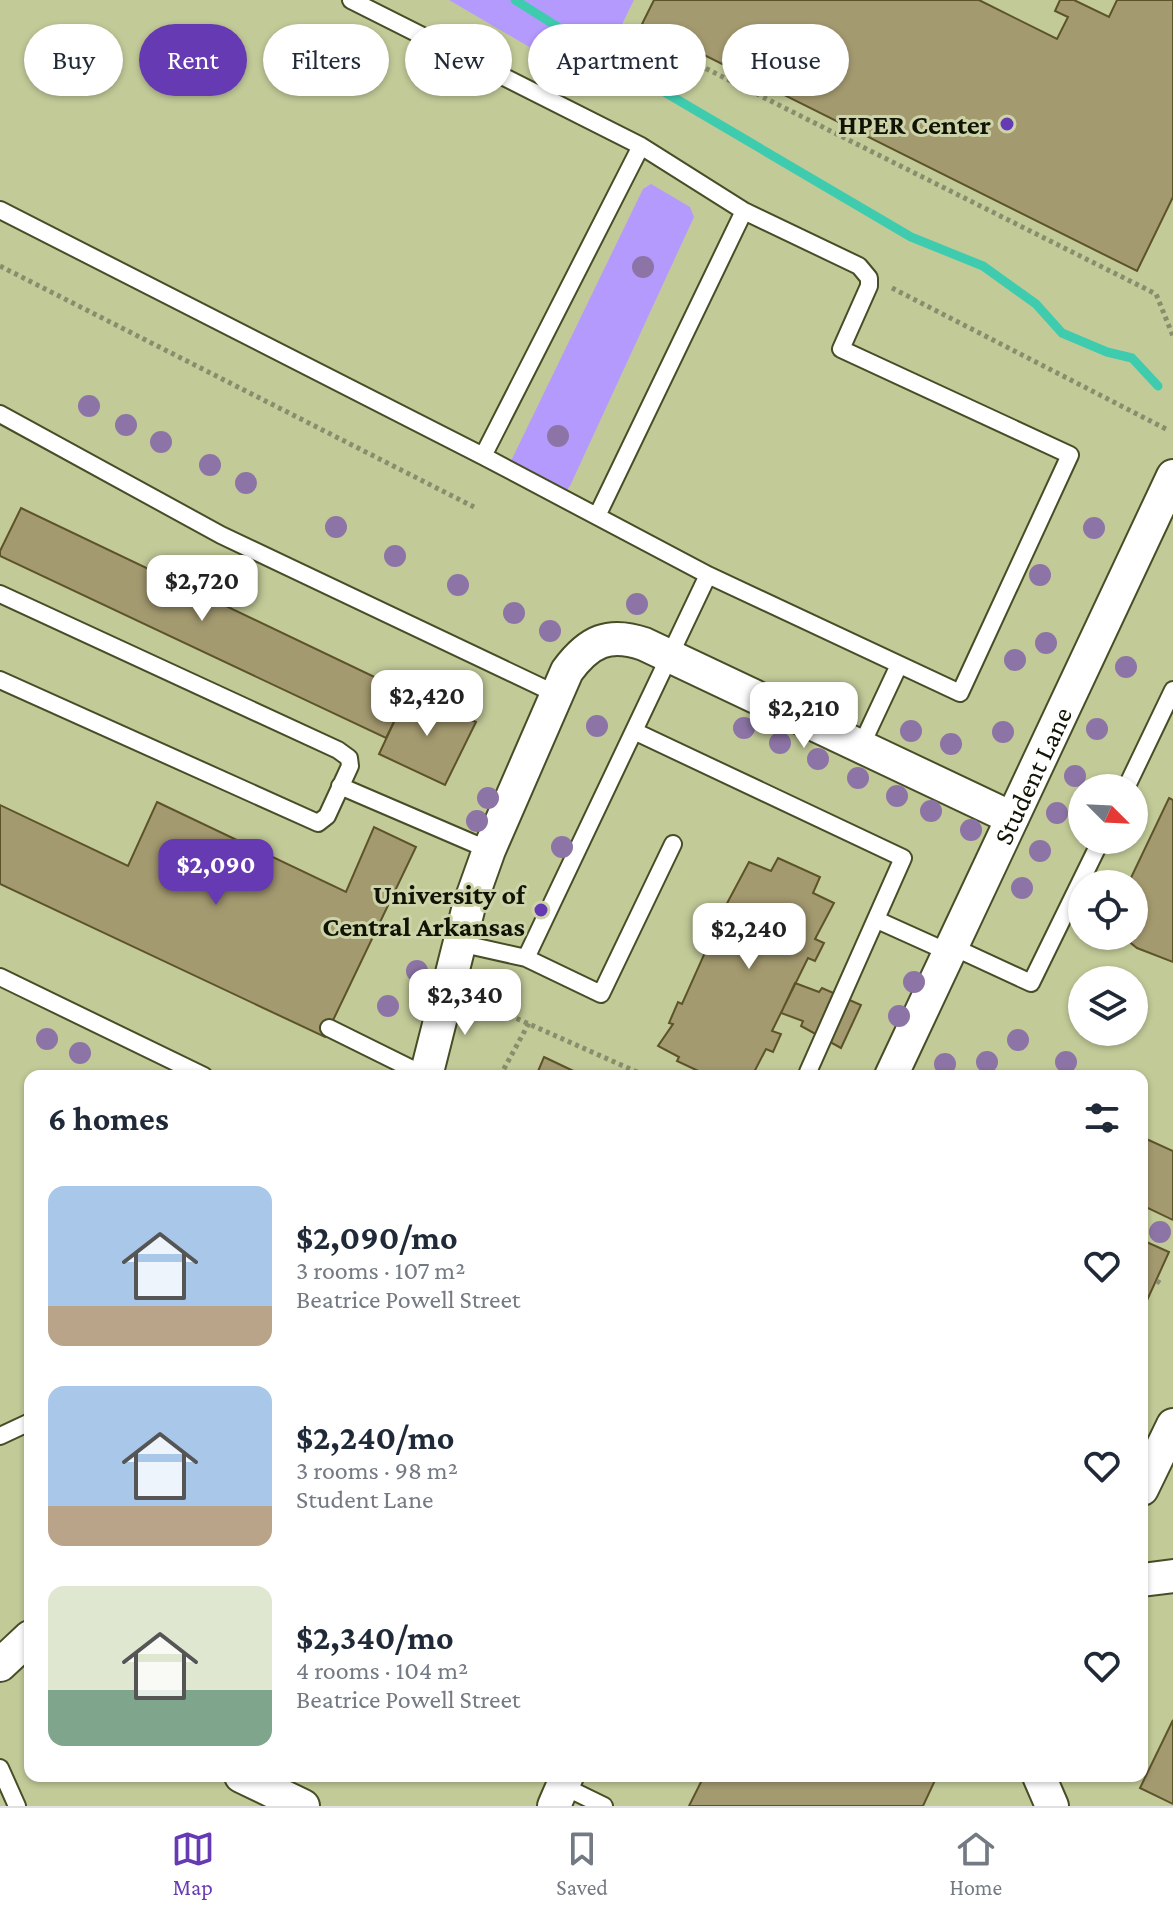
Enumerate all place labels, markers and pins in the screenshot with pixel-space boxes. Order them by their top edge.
place label: HPER Center [838,109,991,140]
marker: HPER Center [998,115,1016,133]
pin: $2,720 [137,555,267,623]
pin: $2,420 [362,670,492,738]
pin: $2,210 [739,682,869,750]
pin: $2,090 [151,839,281,907]
place label: University of Central Arkansas [322,879,527,942]
marker: University of Central Arkansas [532,901,550,919]
pin: $2,240 [684,903,814,971]
pin: $2,340 [400,969,530,1037]

